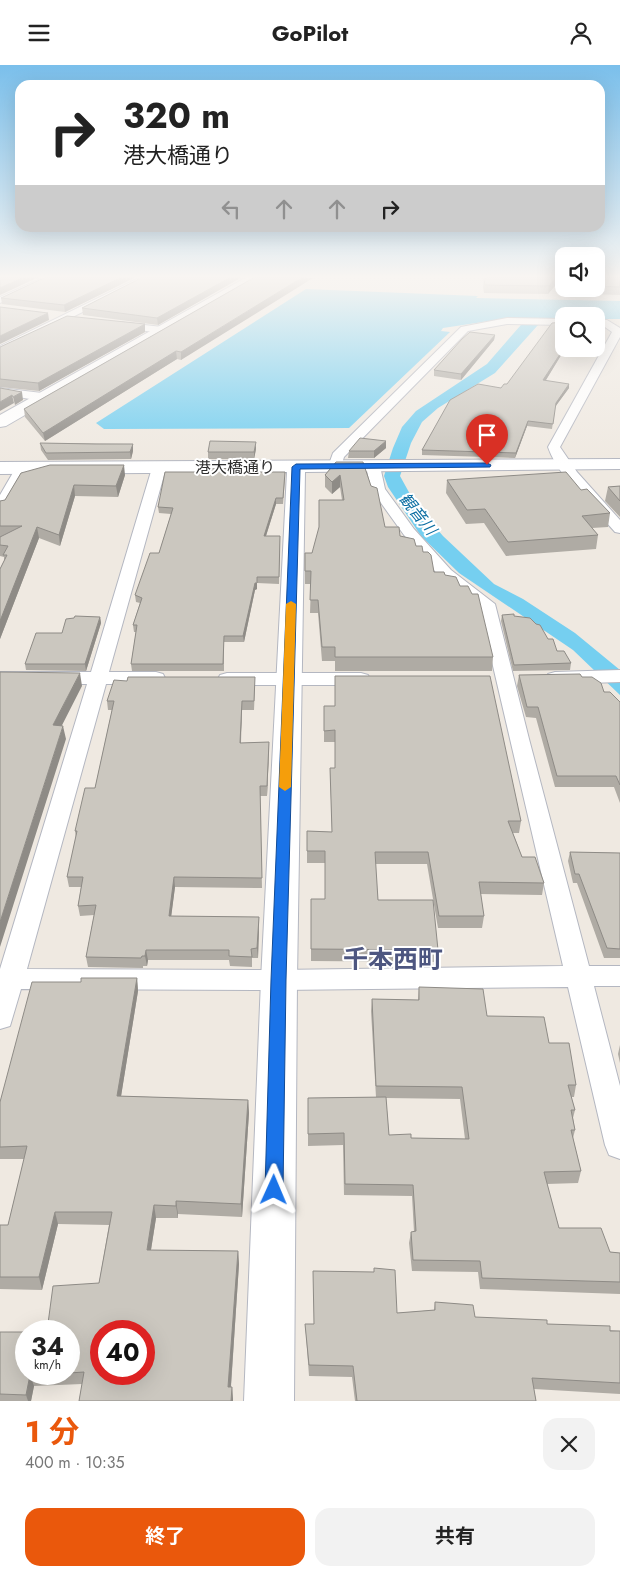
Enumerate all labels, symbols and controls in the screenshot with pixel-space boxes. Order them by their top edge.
text: GoPilot [272,17,348,49]
icon: menu [25,19,53,47]
icon: person [567,19,595,47]
text: 320 m [123,91,230,141]
icon: right [40,100,105,165]
text: 港大橋通り [123,139,233,171]
icon: left [217,195,245,223]
icon: ahead [270,195,298,223]
icon: ahead [323,195,351,223]
icon: right [376,195,404,223]
map controls [555,247,605,357]
button: sound [555,247,605,297]
button: search [555,307,605,357]
pin [466,414,508,465]
icon: arrive [473,421,501,449]
street label: 港大橋通り [195,456,275,479]
water label: 観音川 [394,488,443,541]
district label: 千本西町 [343,941,443,977]
position arrow [247,1163,299,1215]
speed limit sign: 40 [90,1320,155,1385]
text: 34 [31,1328,64,1364]
text: km/h [34,1356,61,1374]
text: 1 分 [25,1410,79,1453]
button: close [543,1418,595,1470]
text: 400 m · 10:35 [25,1451,125,1474]
button: 終了 [25,1508,305,1566]
button: 共有 [315,1508,595,1566]

